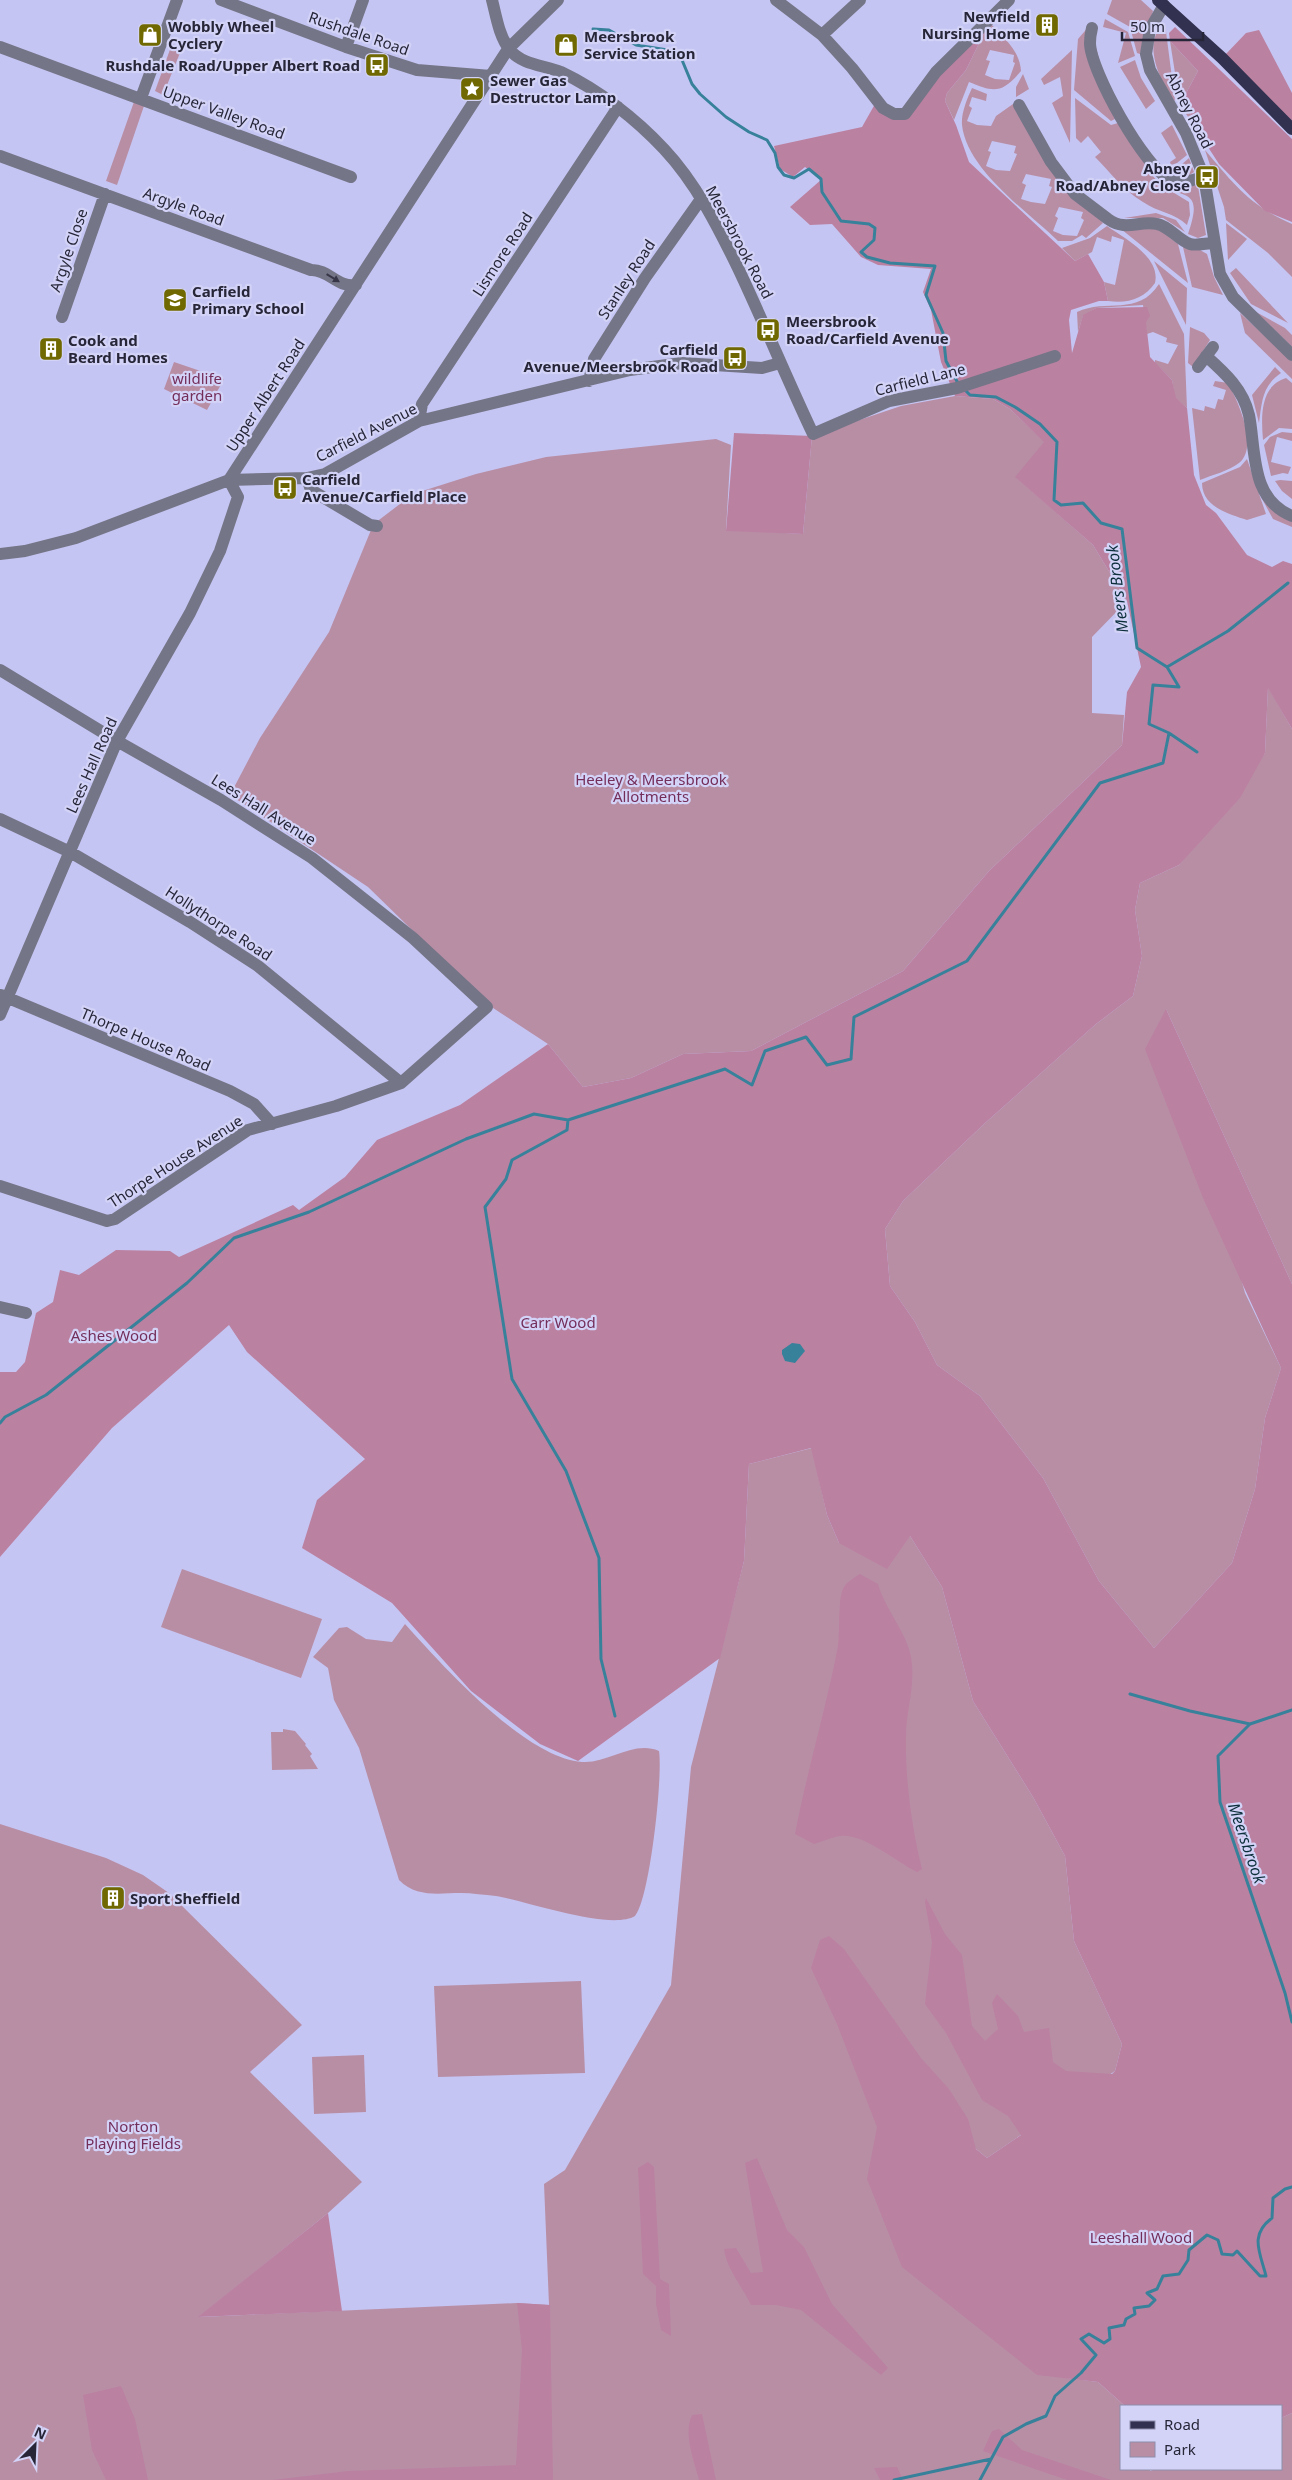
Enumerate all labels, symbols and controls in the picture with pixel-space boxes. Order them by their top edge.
street label: Rushdale Road [306,6,412,60]
place label: Newfield Nursing Home [922,6,1030,43]
scale bar [1122,10,1203,42]
building icon: Newfield Nursing Home [1034,12,1060,38]
place label: Wobbly Wheel Cyclery [168,16,274,53]
text: 50 m [1130,16,1165,36]
shop icon: Wobbly Wheel Cyclery [137,22,163,48]
place label: Meersbrook Service Station [584,26,695,63]
shop icon: Meersbrook Service Station [553,32,579,58]
bus stop icon: Rushdale Road/Upper Albert Road [364,52,390,78]
place label: Rushdale Road/Upper Albert Road [105,55,360,75]
street label: Abney Road [1162,68,1218,152]
place label: Sewer Gas Destructor Lamp [490,70,616,107]
place icon: Sewer Gas Destructor Lamp [459,76,485,102]
street label: Upper Valley Road [160,81,288,143]
place label: Abney Road/Abney Close [1055,158,1190,195]
bus stop icon: Abney Road/Abney Close [1194,164,1220,190]
street label: Argyle Road [141,182,227,230]
street label: Meersbrook Road [702,182,778,302]
street label: Argyle Close [44,206,92,294]
street label: Lismore Road [467,208,537,300]
street label: Stanley Road [593,235,659,323]
one-way arrow [327,273,340,282]
place label: Carfield Primary School [192,281,304,318]
school or university icon: Carfield Primary School [162,287,188,313]
place label: Meersbrook Road/Carfield Avenue [786,311,949,348]
bus stop icon: Meersbrook Road/Carfield Avenue [755,317,781,343]
place label: Cook and Beard Homes [68,330,168,367]
street label: Upper Albert Road [221,335,309,455]
building icon: Cook and Beard Homes [38,336,64,362]
place label: Carfield Avenue/Meersbrook Road [524,339,718,376]
bus stop icon: Carfield Avenue/Meersbrook Road [722,345,748,371]
street label: Carfield Lane [873,358,967,400]
park label: wildlife garden [172,368,222,405]
street label: Carfield Avenue [312,398,420,466]
place label: Carfield Avenue/Carfield Place [302,469,466,506]
bus stop icon: Carfield Avenue/Carfield Place [272,475,298,501]
water label: Meers Brook [1101,543,1133,634]
street label: Lees Hall Road [61,714,121,816]
street label: Lees Hall Avenue [208,769,320,849]
park label: Heeley & Meersbrook Allotments [575,769,727,806]
street label: Hollythorpe Road [162,881,276,965]
street label: Thorpe House Road [78,1003,214,1075]
street label: Thorpe House Avenue [104,1110,246,1212]
park label: Carr Wood [520,1312,596,1332]
park label: Ashes Wood [71,1325,157,1345]
water label: Meersbrook [1223,1800,1271,1887]
building icon: Sport Sheffield [100,1885,126,1911]
place label: Sport Sheffield [130,1888,240,1908]
park label: Norton Playing Fields [85,2116,181,2153]
park label: Leeshall Wood [1090,2227,1192,2247]
legend [1120,2405,1282,2470]
text: Road [1164,2414,1200,2434]
north arrow [10,2420,60,2470]
text: N [31,2422,50,2444]
text: Park [1164,2439,1196,2459]

